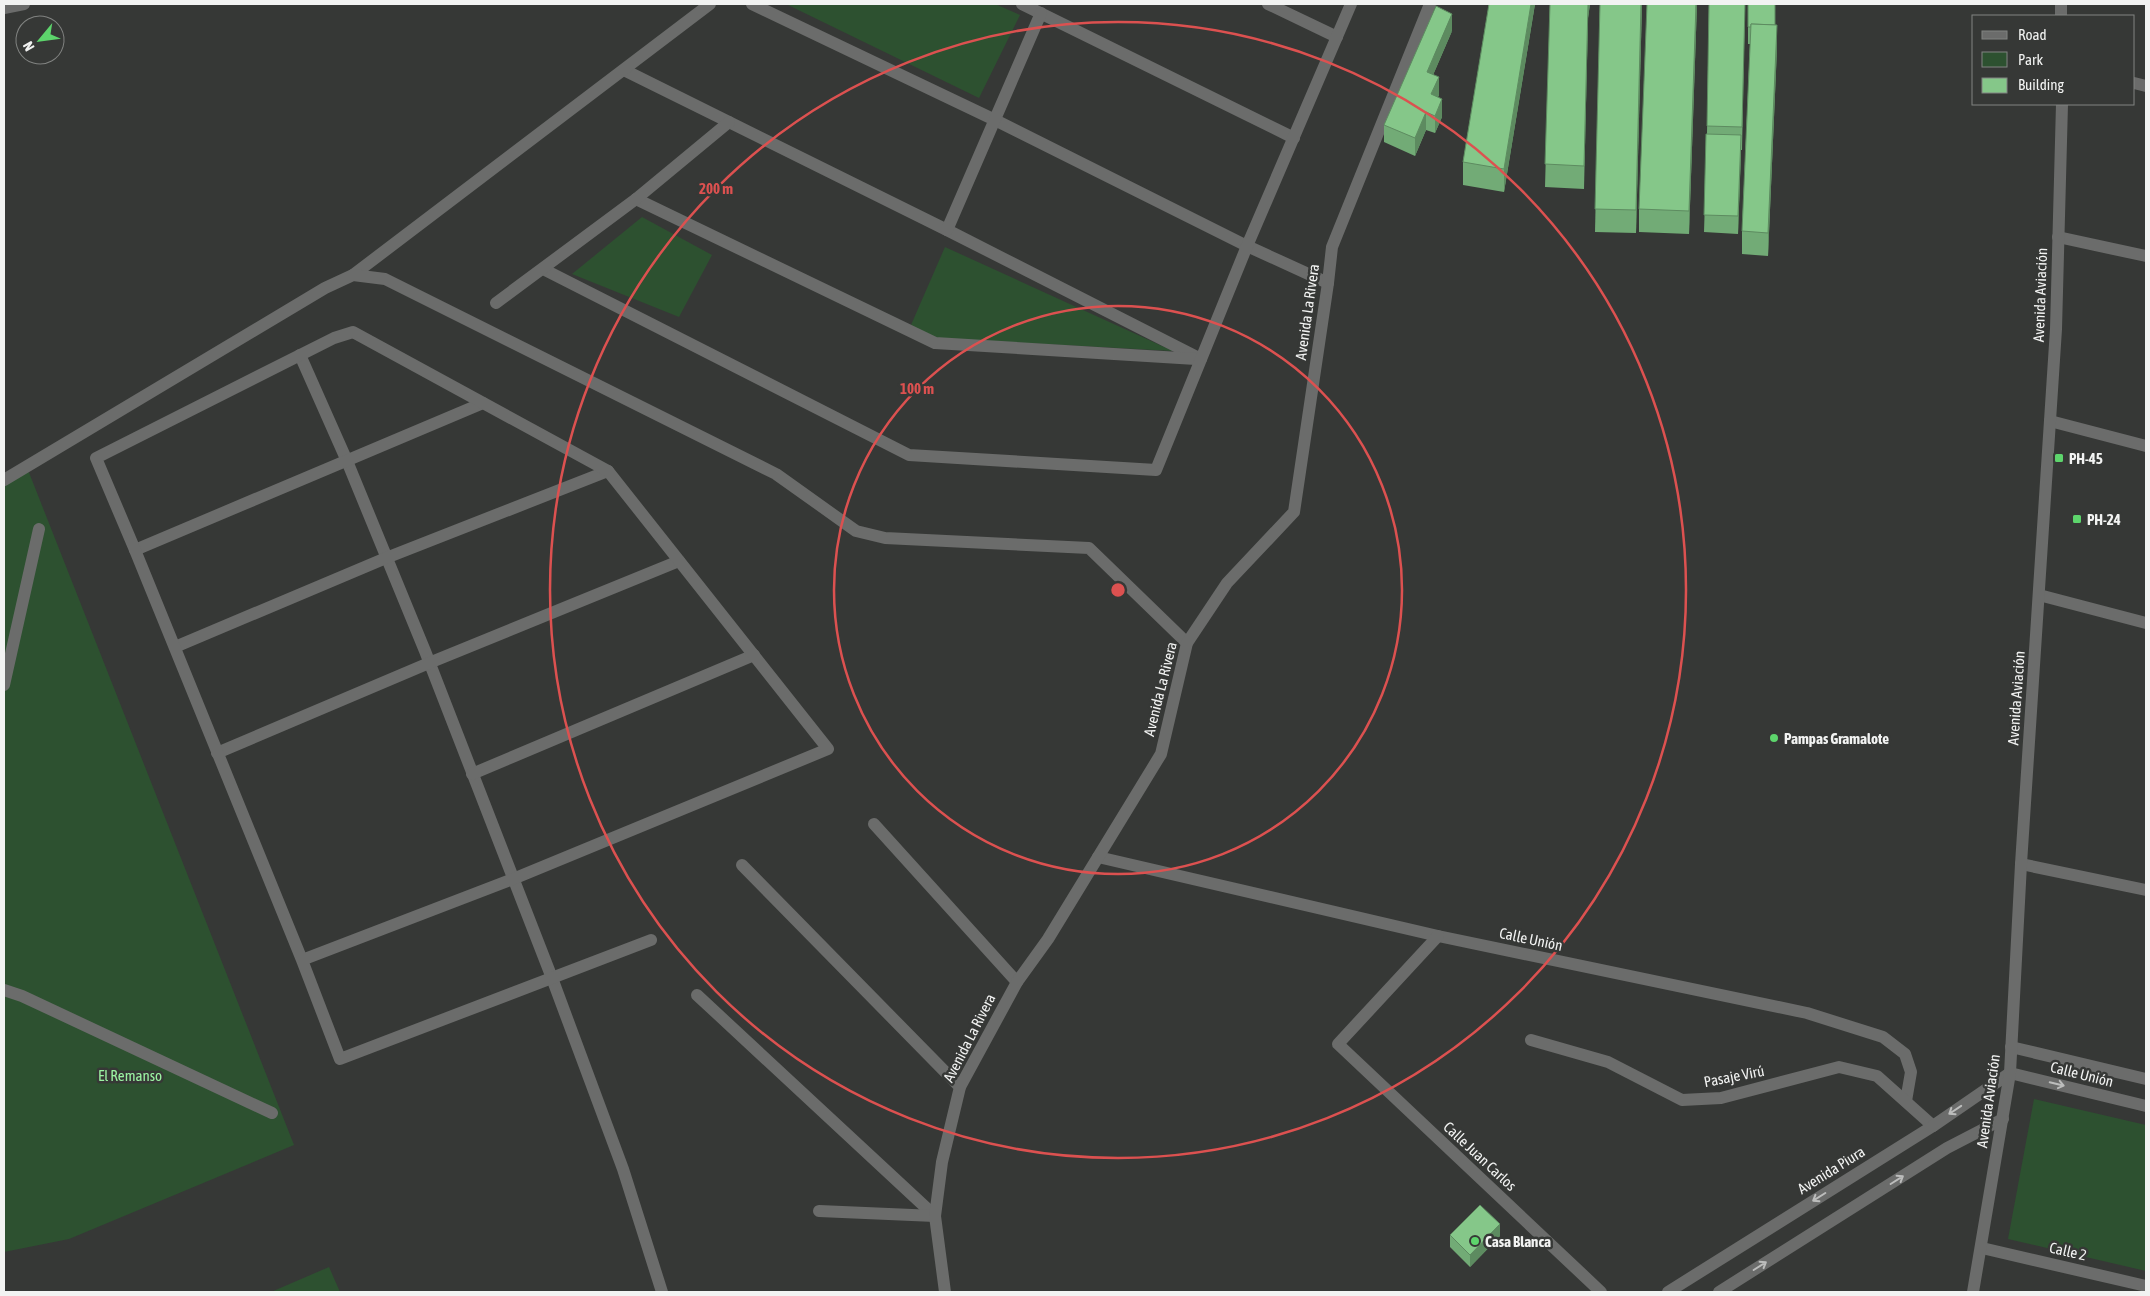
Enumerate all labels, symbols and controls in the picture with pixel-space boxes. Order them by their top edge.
north arrow [15,15,65,65]
legend [1972,15,2135,105]
text: Road [2018,26,2047,43]
text: N [20,39,38,54]
text: Park [2018,51,2043,68]
text: Building [2018,76,2064,93]
text: 200 m [699,180,733,197]
street label: Avenida Aviación [2030,248,2050,342]
street label: Avenida La Rivera [1292,263,1322,361]
text: 100 m [900,380,934,397]
place label: PH-45 [2069,450,2103,467]
marker: PH-45 [2053,452,2065,464]
place label: PH-24 [2087,511,2121,528]
marker: PH-24 [2071,513,2083,525]
centre of rings [1109,581,1127,599]
street label: Avenida La Rivera [1140,640,1180,738]
street label: Avenida Aviación [2004,650,2028,746]
place label: Pampas Gramalote [1784,730,1889,747]
marker: Pampas Gramalote [1768,732,1780,744]
street label: Calle Unión [1498,924,1564,954]
street label: Avenida La Rivera [939,991,999,1085]
street label: Avenida Aviación [1973,1053,2003,1149]
street label: Calle Unión [2049,1058,2115,1090]
street label: Pasaje Virú [1702,1062,1766,1090]
park label: El Remanso [98,1067,162,1084]
one-way arrow [2049,1080,2065,1089]
one-way arrow [1949,1105,1963,1115]
street label: Calle Juan Carlos [1440,1118,1520,1194]
street label: Avenida Piura [1794,1143,1868,1197]
one-way arrow [1890,1174,1904,1184]
one-way arrow [1812,1193,1826,1203]
place label: Casa Blanca [1485,1233,1551,1250]
marker: Casa Blanca [1469,1235,1481,1247]
street label: Calle 2 [2048,1239,2088,1263]
one-way arrow [1752,1261,1766,1271]

